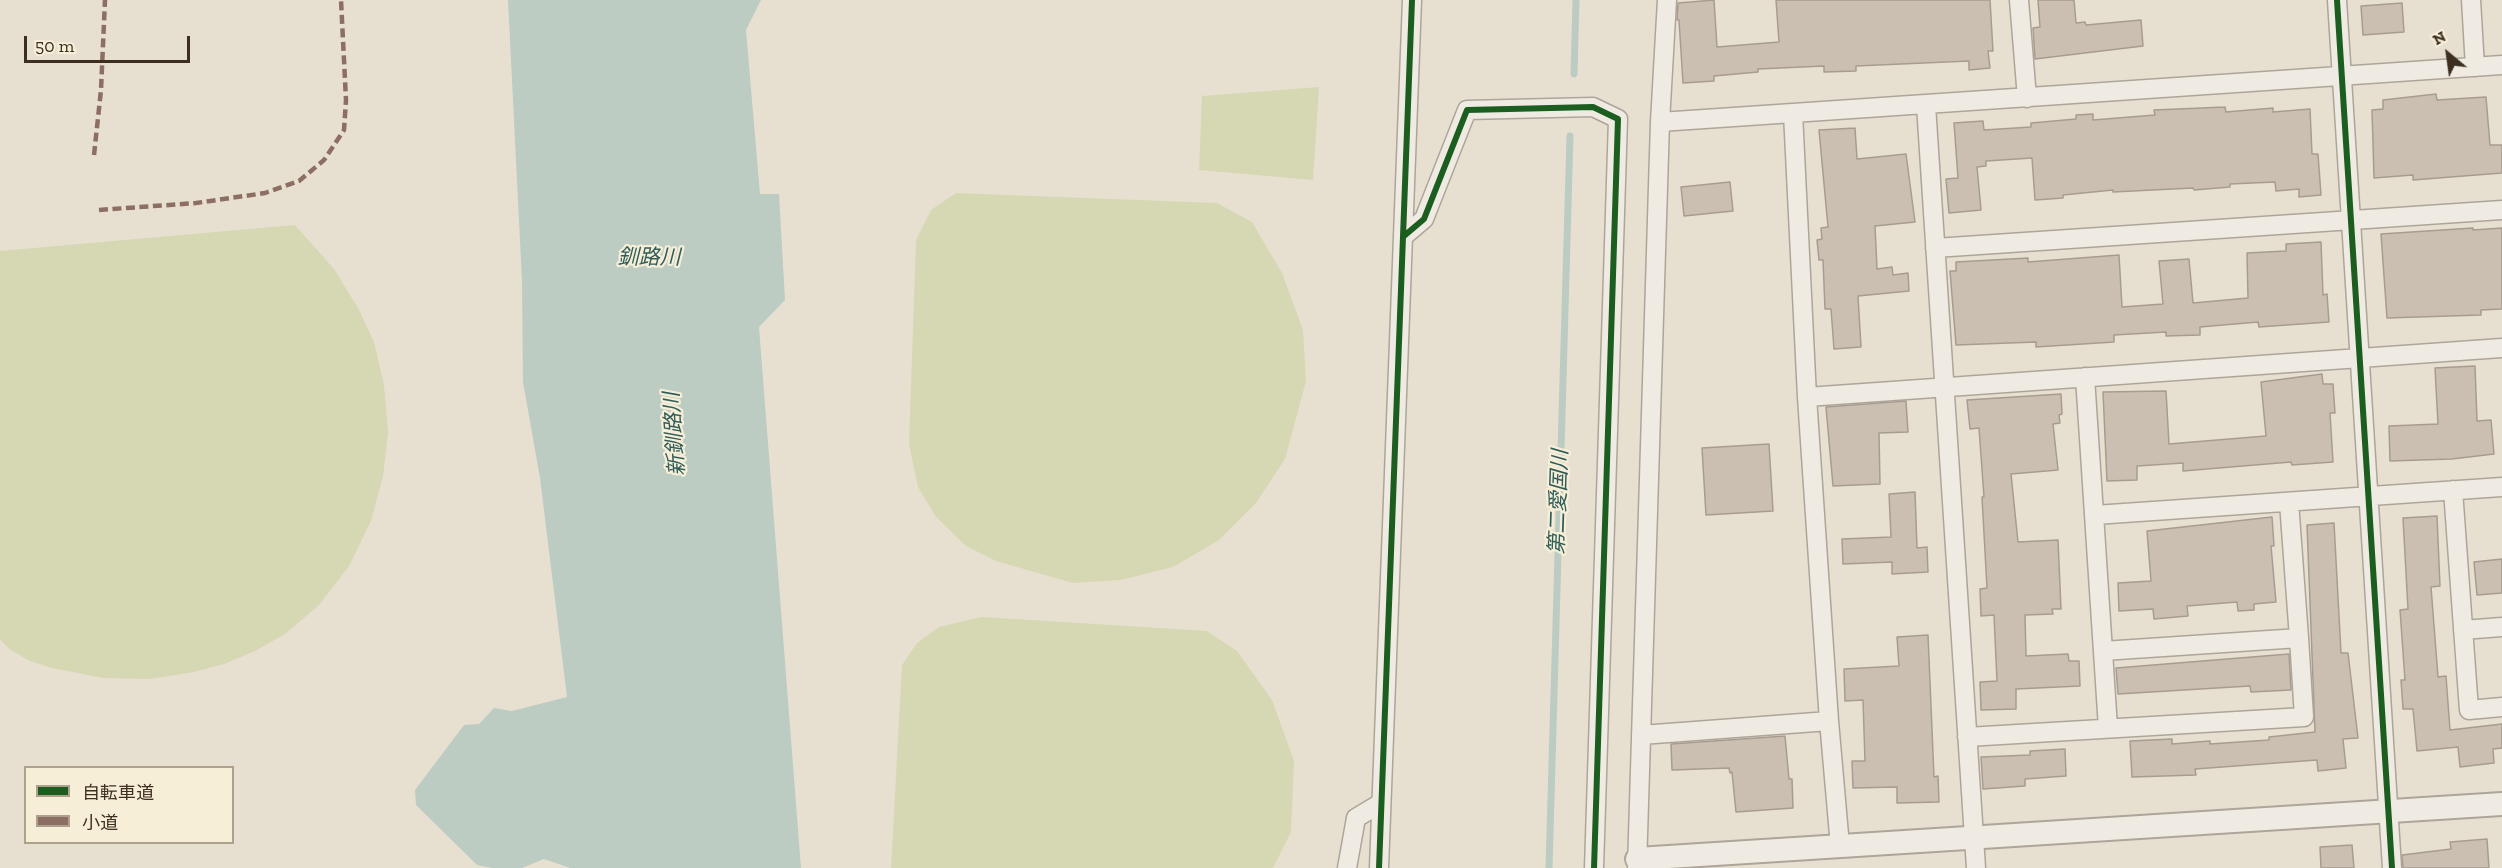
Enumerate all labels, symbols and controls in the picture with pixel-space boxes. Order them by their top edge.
scale bar [27,24,194,62]
north arrow [2418,24,2478,84]
text: N [2429,27,2449,49]
text: 50 m [35,35,74,57]
water label: 釧路川 [618,245,680,271]
water label: 新釧路川 [660,391,690,477]
water label: 第二愛国川 [1545,449,1573,555]
legend [24,766,234,844]
text: 自転車道 [82,782,154,804]
text: 小道 [82,812,118,834]

